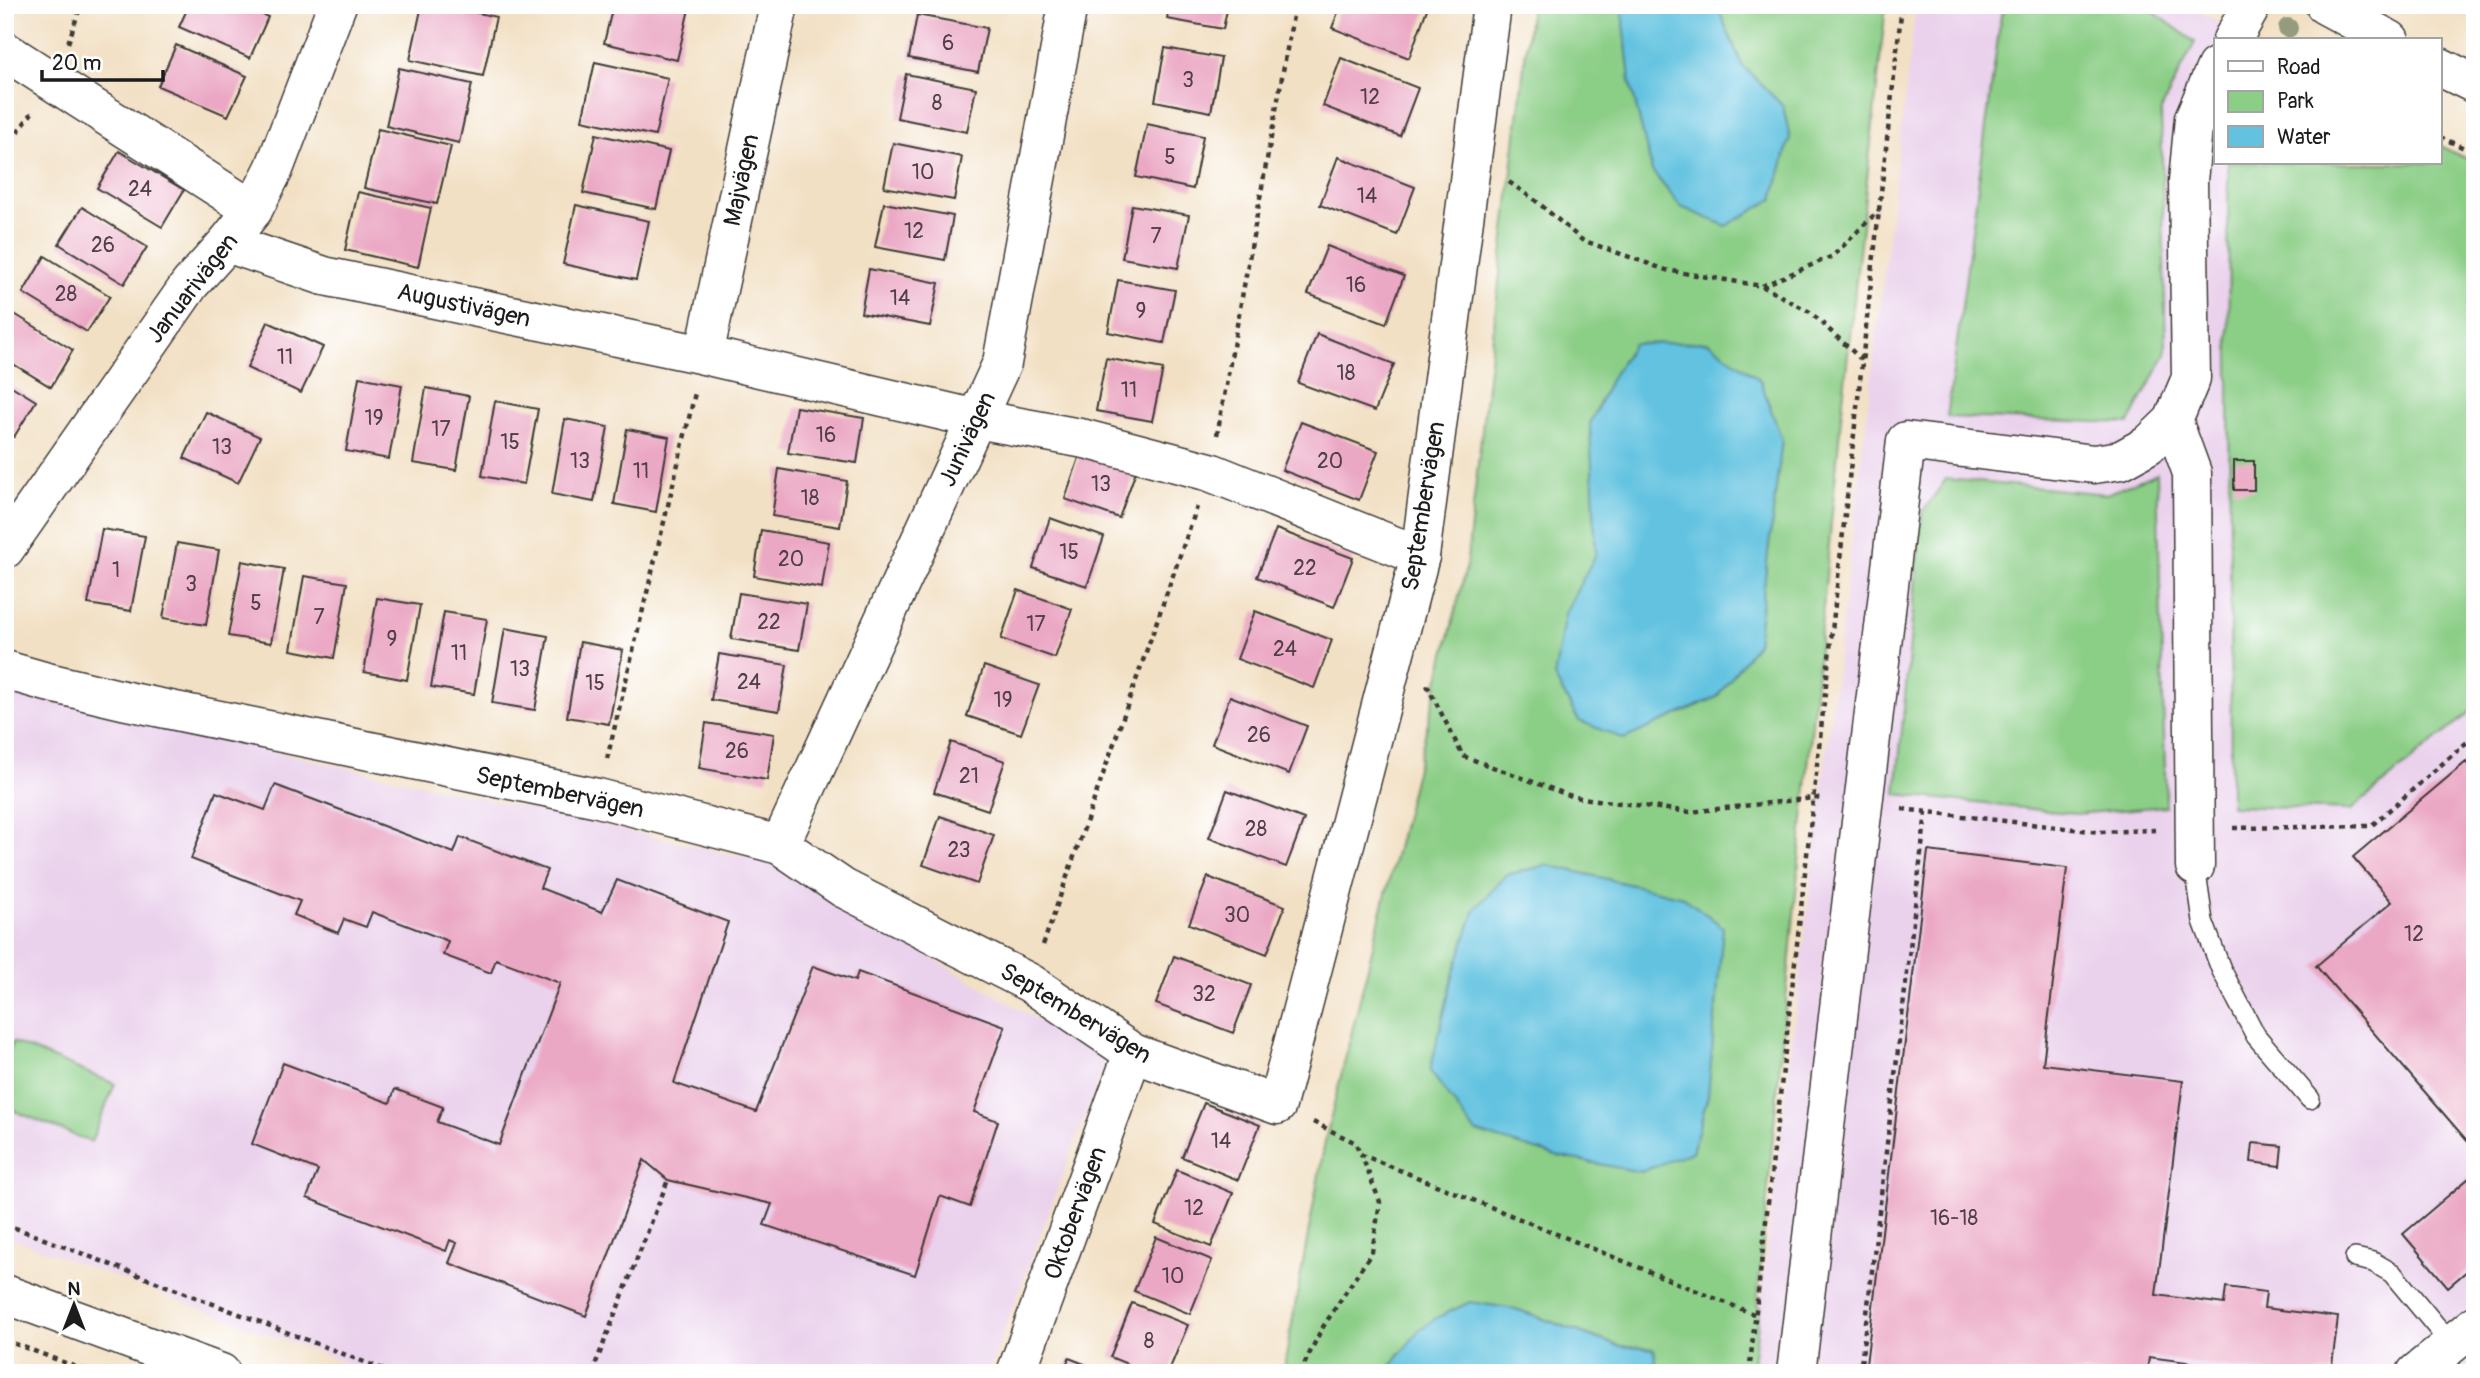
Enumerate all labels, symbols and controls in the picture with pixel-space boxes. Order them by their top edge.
house number: 6 [942,30,954,57]
scale bar [42,38,163,82]
legend [2214,38,2442,164]
text: 20 m [52,50,101,77]
text: Road [2277,54,2321,81]
house number: 3 [1182,67,1194,94]
house number: 12 [1360,84,1380,111]
text: Park [2277,88,2314,115]
house number: 8 [932,90,942,117]
text: Water [2277,124,2331,151]
street label: Majvägen [718,132,765,229]
house number: 5 [1164,144,1176,171]
house number: 10 [912,159,934,186]
house number: 24 [128,176,152,203]
house number: 14 [1357,183,1377,210]
house number: 12 [904,218,924,245]
house number: 7 [1150,223,1162,250]
street label: Januarivägen [140,228,244,349]
house number: 26 [91,232,115,259]
house number: 16 [1346,272,1366,299]
street label: Augustivägen [395,277,533,334]
house number: 28 [55,281,77,308]
house number: 14 [890,285,910,312]
house number: 9 [1136,298,1146,325]
house number: 11 [277,344,293,371]
house number: 18 [1337,360,1355,387]
house number: 11 [1121,377,1137,404]
street label: Junivägen [933,387,1002,491]
house number: 19 [364,405,384,432]
house number: 17 [431,416,451,443]
street label: Septembervägen [1396,419,1451,593]
house number: 16 [816,422,836,449]
house number: 15 [500,429,520,456]
house number: 13 [212,434,232,461]
house number: 13 [570,448,590,475]
house number: 20 [1317,448,1343,475]
house number: 11 [633,458,649,485]
house number: 13 [1091,471,1111,498]
house number: 18 [801,485,819,512]
house number: 15 [1059,539,1079,566]
house number: 20 [778,546,804,573]
house number: 22 [1293,555,1317,582]
house number: 1 [112,557,120,584]
house number: 3 [185,571,197,598]
house number: 5 [250,590,262,617]
house number: 7 [313,604,325,631]
house number: 22 [757,609,781,636]
house number: 17 [1026,611,1046,638]
house number: 9 [387,626,397,653]
house number: 24 [1273,636,1297,663]
house number: 11 [451,640,467,667]
house number: 13 [510,656,530,683]
house number: 24 [737,669,761,696]
house number: 15 [585,670,605,697]
house number: 19 [993,687,1013,714]
house number: 26 [1247,722,1271,749]
house number: 26 [725,738,749,765]
street label: Septembervägen [473,761,647,824]
house number: 21 [959,763,979,790]
house number: 28 [1245,816,1267,843]
house number: 23 [948,837,970,864]
house number: 30 [1224,902,1250,929]
house number: 12 [2404,921,2424,948]
street label: Septembervägen [995,957,1157,1070]
house number: 32 [1192,981,1216,1008]
house number: 14 [1211,1128,1231,1155]
street label: Oktobervägen [1038,1143,1113,1284]
house number: 12 [1184,1195,1204,1222]
house number: 16-18 [1930,1205,1978,1232]
house number: 10 [1162,1263,1184,1290]
north arrow [38,1270,108,1340]
text: N [68,1277,81,1301]
house number: 8 [1144,1328,1154,1355]

